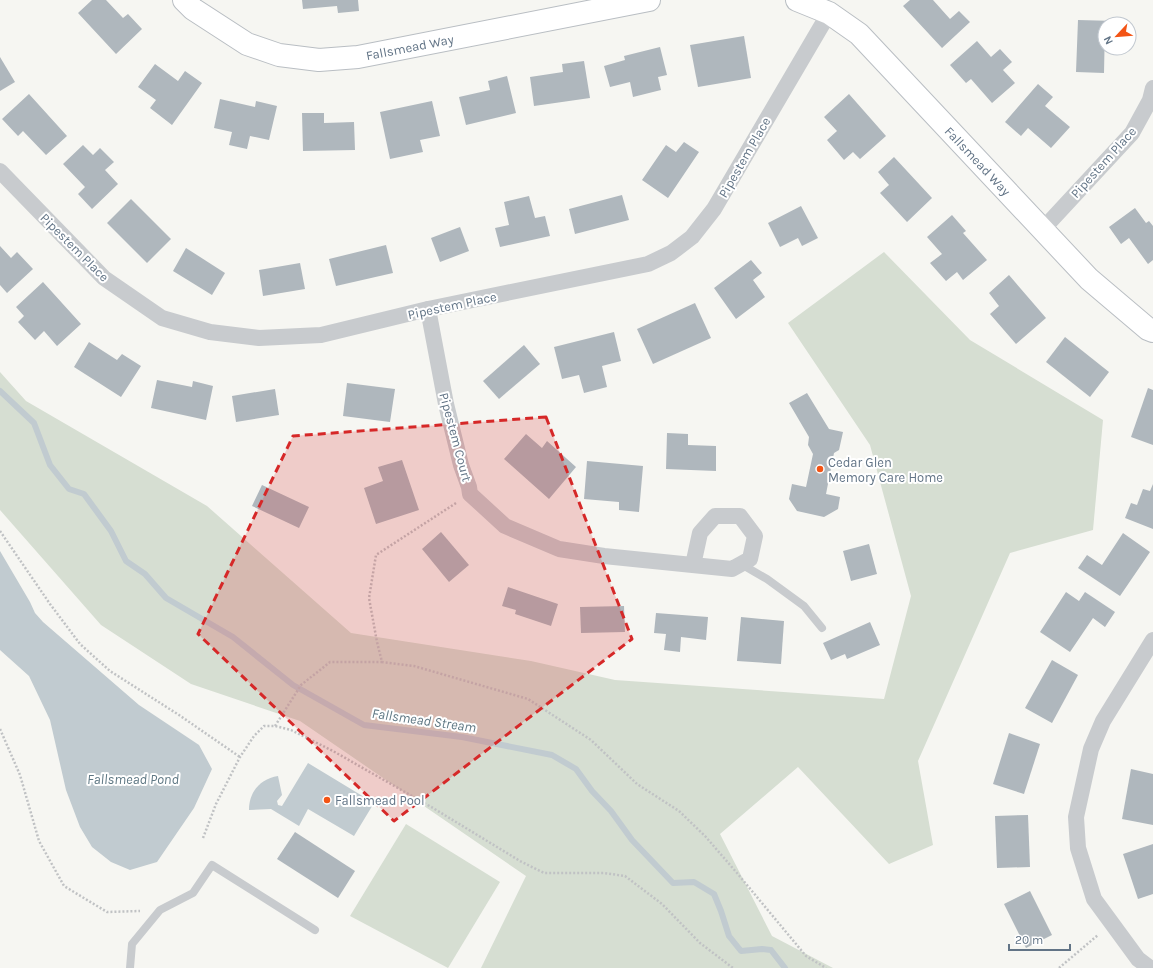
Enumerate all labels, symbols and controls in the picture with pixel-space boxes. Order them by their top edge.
north arrow [1097,16,1137,56]
street label: Fallsmead Way [365,31,455,63]
text: N [1101,34,1116,47]
street label: Pipestem Place [715,114,774,200]
street label: Fallsmead Way [942,123,1014,199]
street label: Pipestem Place [1068,124,1139,201]
street label: Pipestem Place [37,210,112,285]
street label: Pipestem Place [406,289,498,322]
street label: Pipestem Court [436,391,475,483]
place label: Cedar Glen Memory Care Home [828,455,943,485]
marker: Cedar Glen Memory Care Home [815,464,825,474]
water label: Fallsmead Stream [371,705,477,736]
water label: Fallsmead Pond [87,771,179,788]
place label: Fallsmead Pool [335,793,425,808]
marker: Fallsmead Pool [322,795,332,805]
scale bar [1009,926,1070,952]
text: 20 m [1015,933,1043,947]

